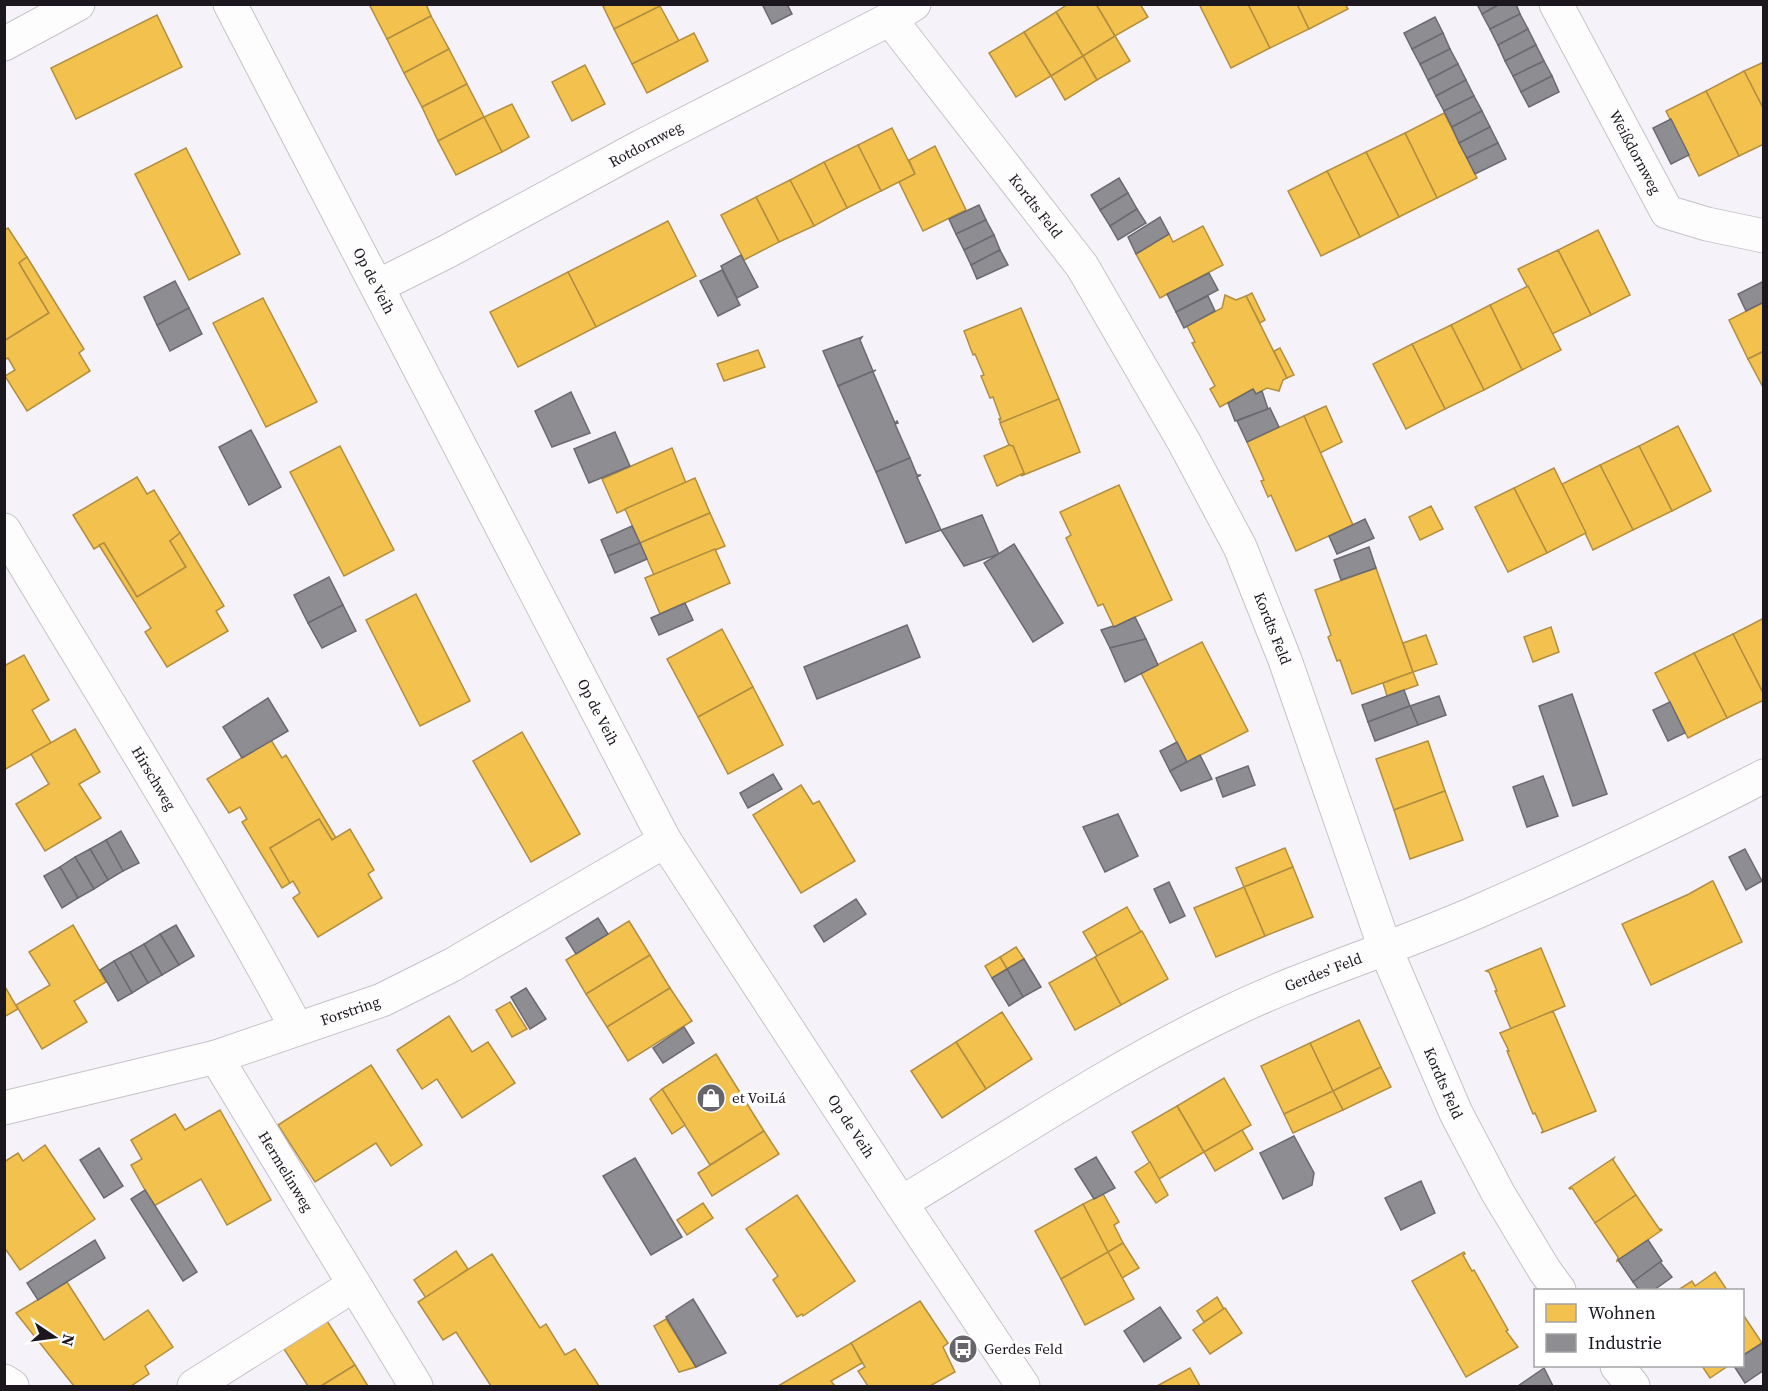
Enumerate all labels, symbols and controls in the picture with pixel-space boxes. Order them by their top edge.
street label: Weißdornweg [1604,106,1667,198]
street label: Rotdornweg [605,116,686,172]
street label: Kordts Feld [1004,169,1068,243]
street label: Op de Veih [348,244,400,318]
street label: Kordts Feld [1249,589,1297,668]
street label: Op de Veih [572,675,624,749]
street label: Hirschweg [127,742,182,814]
street label: Gerdes' Feld [1281,947,1365,996]
street label: Forstring [318,990,383,1030]
street label: Kordts Feld [1419,1044,1469,1123]
shop icon: et VoiLá [695,1082,727,1114]
place label: et VoiLá [732,1087,786,1108]
street label: Op de Veih [823,1090,880,1162]
street label: Hermelinweg [253,1127,319,1216]
legend [1534,1289,1744,1367]
text: Wohnen [1588,1300,1656,1325]
north arrow [24,1307,84,1367]
text: Industrie [1588,1330,1662,1355]
text: N [57,1332,81,1349]
bus stop icon: Gerdes Feld [947,1333,979,1365]
place label: Gerdes Feld [984,1338,1063,1359]

